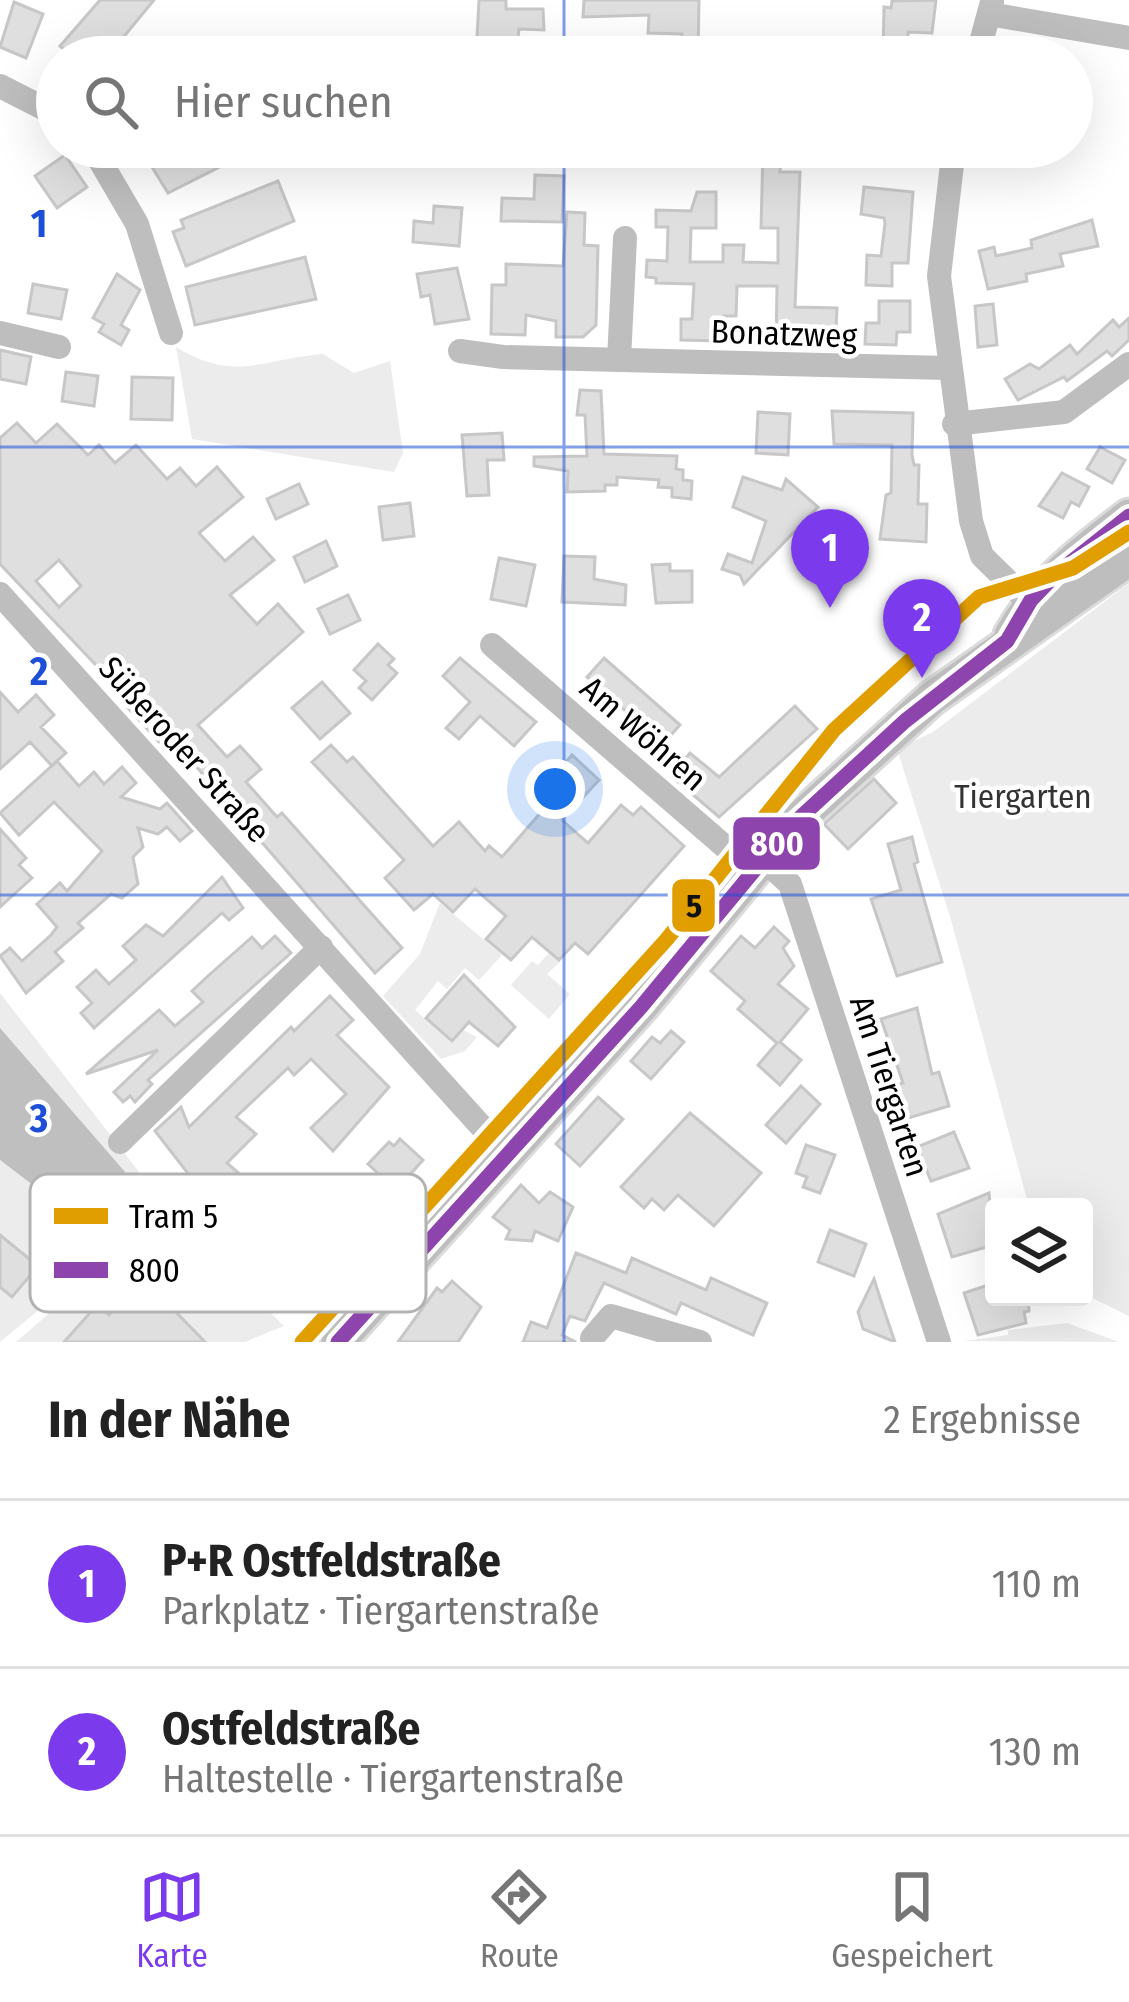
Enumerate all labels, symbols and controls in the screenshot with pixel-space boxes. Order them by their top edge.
search box [36,36,1093,168]
icon: search [78,69,144,135]
text: Hier suchen [174,75,393,129]
text: 1 [31,201,47,247]
street label: Bonatzweg [710,311,858,357]
pin: 1 [791,509,869,608]
pin: 2 [883,579,961,678]
street label: Süßeroder Straße [90,648,278,851]
text: 2 [29,649,48,695]
street label: Am Wöhren [572,668,715,799]
your location [525,759,585,819]
park label: Tiergarten [954,777,1092,817]
line badge: 800 [731,815,822,872]
text: 800 [750,824,804,864]
line badge: 5 [670,877,717,934]
text: 5 [686,886,702,926]
street label: Am Tiergarten [841,991,937,1182]
text: 3 [29,1096,48,1142]
legend [30,1174,426,1312]
text: Tram 5 [129,1197,218,1237]
map controls [985,1198,1093,1306]
button: layers [985,1198,1093,1306]
text: 800 [129,1251,180,1291]
text: In der Nähe [48,1389,290,1451]
text: 2 Ergebnisse [883,1397,1081,1443]
text: P+R Ostfeldstraße [162,1534,501,1588]
text: 1 [79,1561,95,1607]
text: 110 m [992,1561,1081,1607]
text: Parkplatz · Tiergartenstraße [162,1588,600,1634]
text: Ostfeldstraße [162,1702,420,1756]
text: 2 [78,1729,96,1775]
text: 130 m [989,1729,1081,1775]
text: Haltestelle · Tiergartenstraße [162,1756,624,1802]
tab: Karte [136,1864,208,1976]
tab: Route [480,1864,559,1976]
tab: Gespeichert [831,1864,993,1976]

